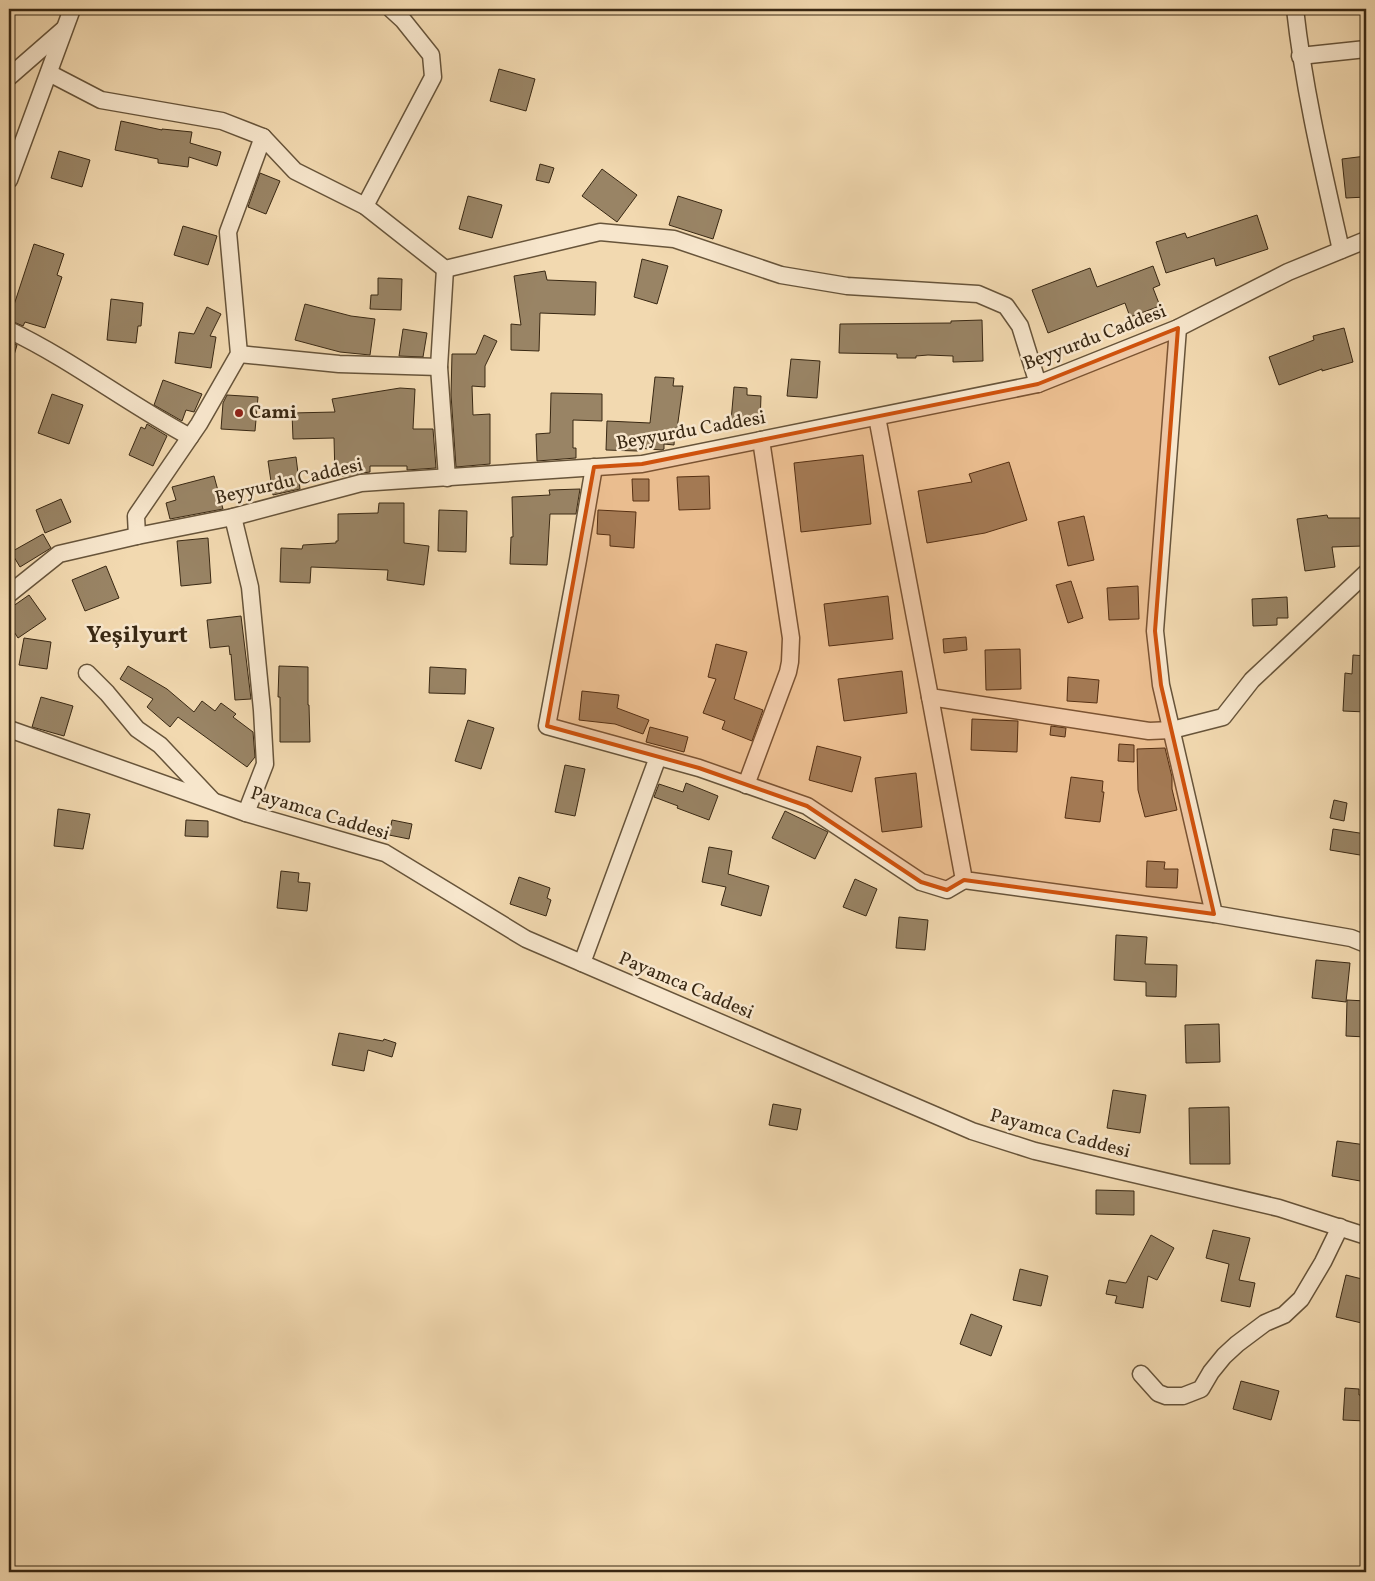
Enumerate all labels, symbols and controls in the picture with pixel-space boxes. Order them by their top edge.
street label: Beyyurdu Caddesi [1020,299,1171,377]
place label: Cami [249,400,297,426]
street label: Beyyurdu Caddesi [614,405,768,457]
marker: Cami [233,407,245,419]
street label: Beyyurdu Caddesi [212,452,366,512]
district label: Yeşilyurt [86,619,188,653]
street label: Payamca Caddesi [247,780,393,848]
street label: Payamca Caddesi [614,946,758,1026]
street label: Payamca Caddesi [987,1103,1133,1165]

